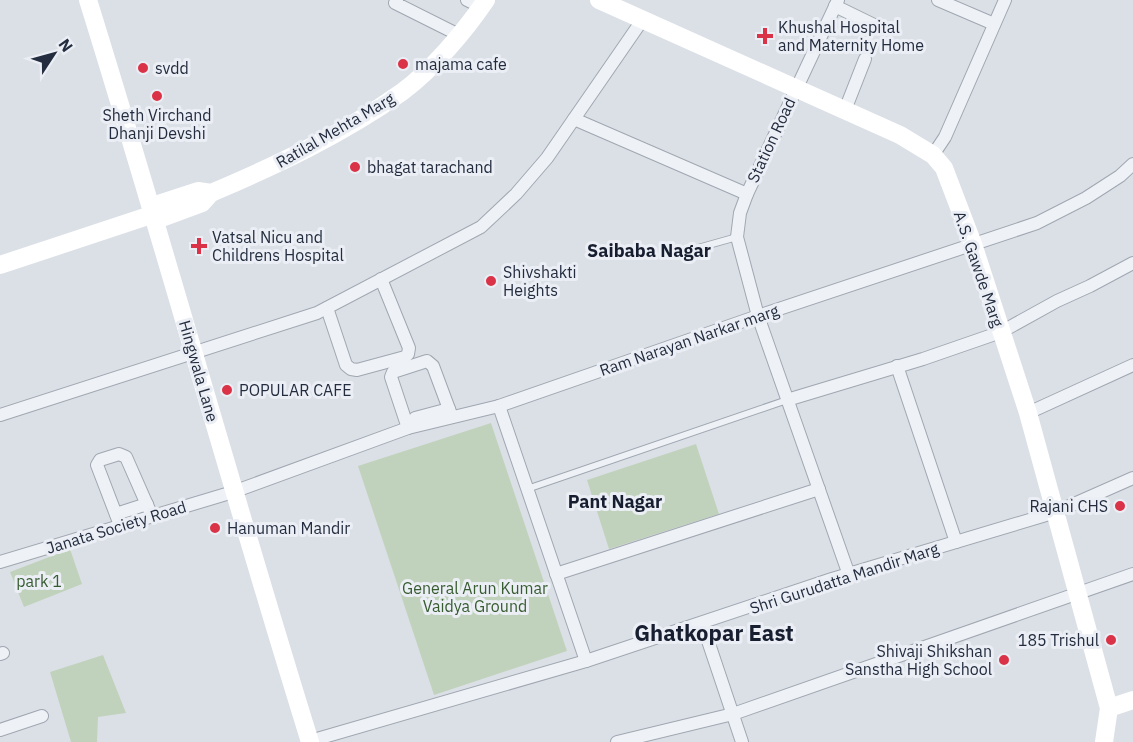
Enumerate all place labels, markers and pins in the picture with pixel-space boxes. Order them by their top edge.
place label: Khushal Hospital and Maternity Home [778,17,924,55]
marker: Khushal Hospital and Maternity Home [756,27,774,45]
place label: majama cafe [415,54,507,74]
marker: majama cafe [396,57,410,71]
place label: svdd [155,58,189,78]
marker: svdd [136,61,150,75]
marker: Sheth Virchand Dhanji Devshi [150,89,164,103]
place label: Sheth Virchand Dhanji Devshi [102,105,212,143]
place label: bhagat tarachand [367,157,493,177]
marker: bhagat tarachand [348,160,362,174]
place label: Vatsal Nicu and Childrens Hospital [212,227,344,265]
marker: Vatsal Nicu and Childrens Hospital [190,237,208,255]
place label: Shivshakti Heights [503,262,577,300]
marker: Shivshakti Heights [484,274,498,288]
place label: POPULAR CAFE [239,380,352,400]
marker: POPULAR CAFE [220,383,234,397]
place label: Rajani CHS [1029,496,1108,516]
marker: Rajani CHS [1113,499,1127,513]
place label: Hanuman Mandir [227,518,350,538]
marker: Hanuman Mandir [208,521,222,535]
place label: 185 Trishul [1018,630,1099,650]
marker: 185 Trishul [1104,633,1118,647]
place label: Shivaji Shikshan Sanstha High School [845,641,992,679]
marker: Shivaji Shikshan Sanstha High School [997,653,1011,667]

